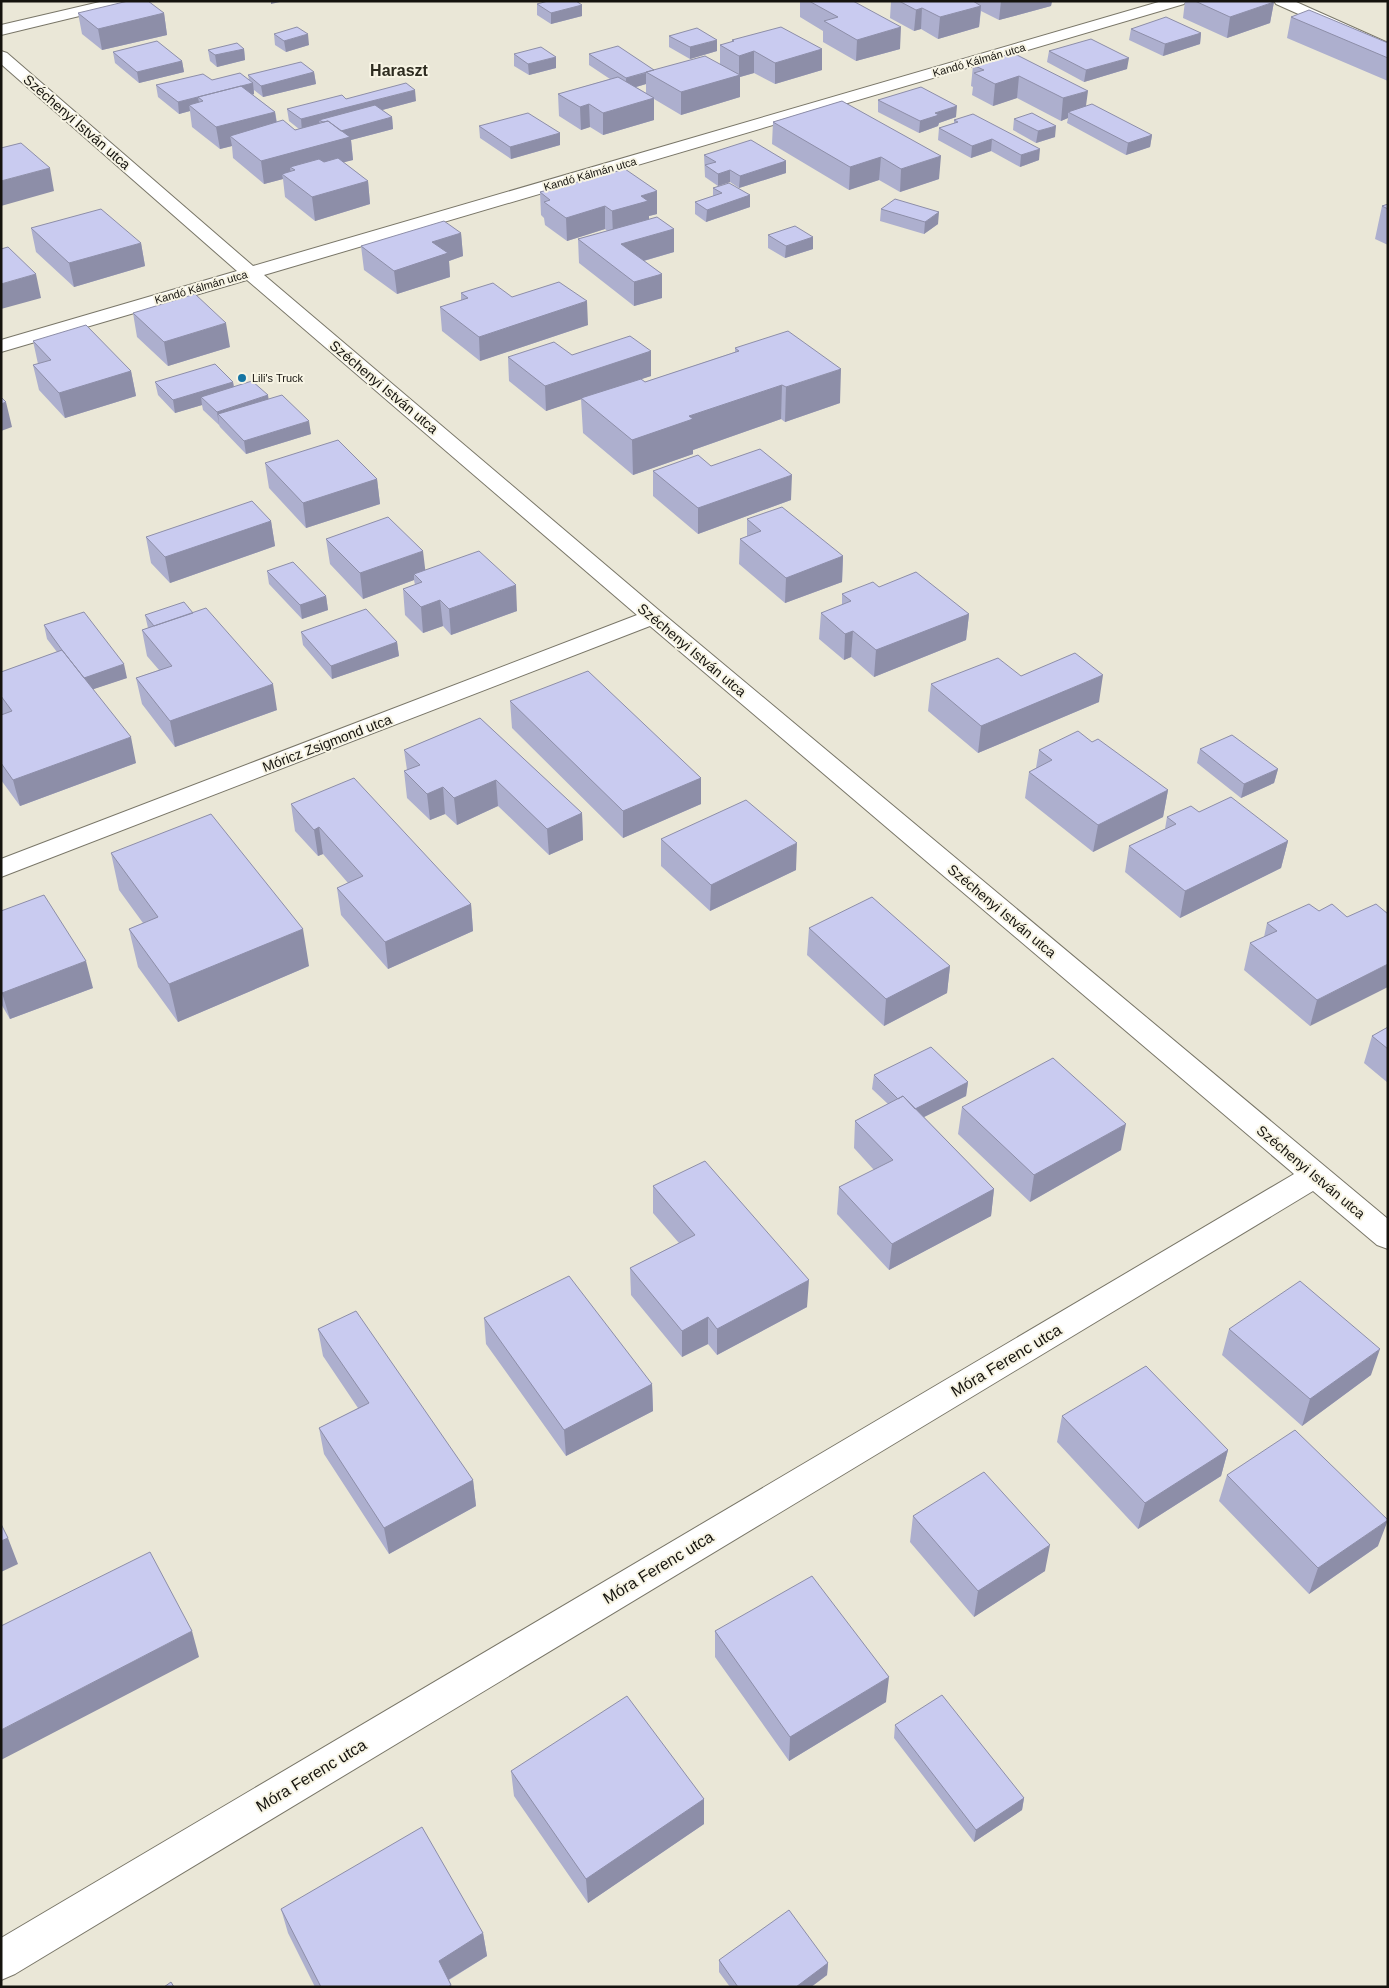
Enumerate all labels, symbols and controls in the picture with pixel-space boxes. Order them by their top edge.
street label: Kandó Kálmán utca [931,41,1028,79]
district label: Haraszt [370,62,429,79]
street label: Széchenyi István utca [20,71,134,173]
street label: Kandó Kálmán utca [542,155,639,193]
street label: Kandó Kálmán utca [153,268,250,306]
street label: Széchenyi István utca [327,337,441,437]
marker: Lili's Truck [236,372,248,384]
place label: Lili's Truck [252,372,303,384]
street label: Széchenyi István utca [635,600,749,700]
street label: Móricz Zsigmond utca [260,711,394,775]
street label: Széchenyi István utca [945,861,1059,961]
street label: Széchenyi István utca [1254,1122,1368,1222]
street label: Móra Ferenc utca [948,1321,1064,1400]
street label: Móra Ferenc utca [600,1528,716,1607]
street label: Móra Ferenc utca [253,1736,369,1815]

